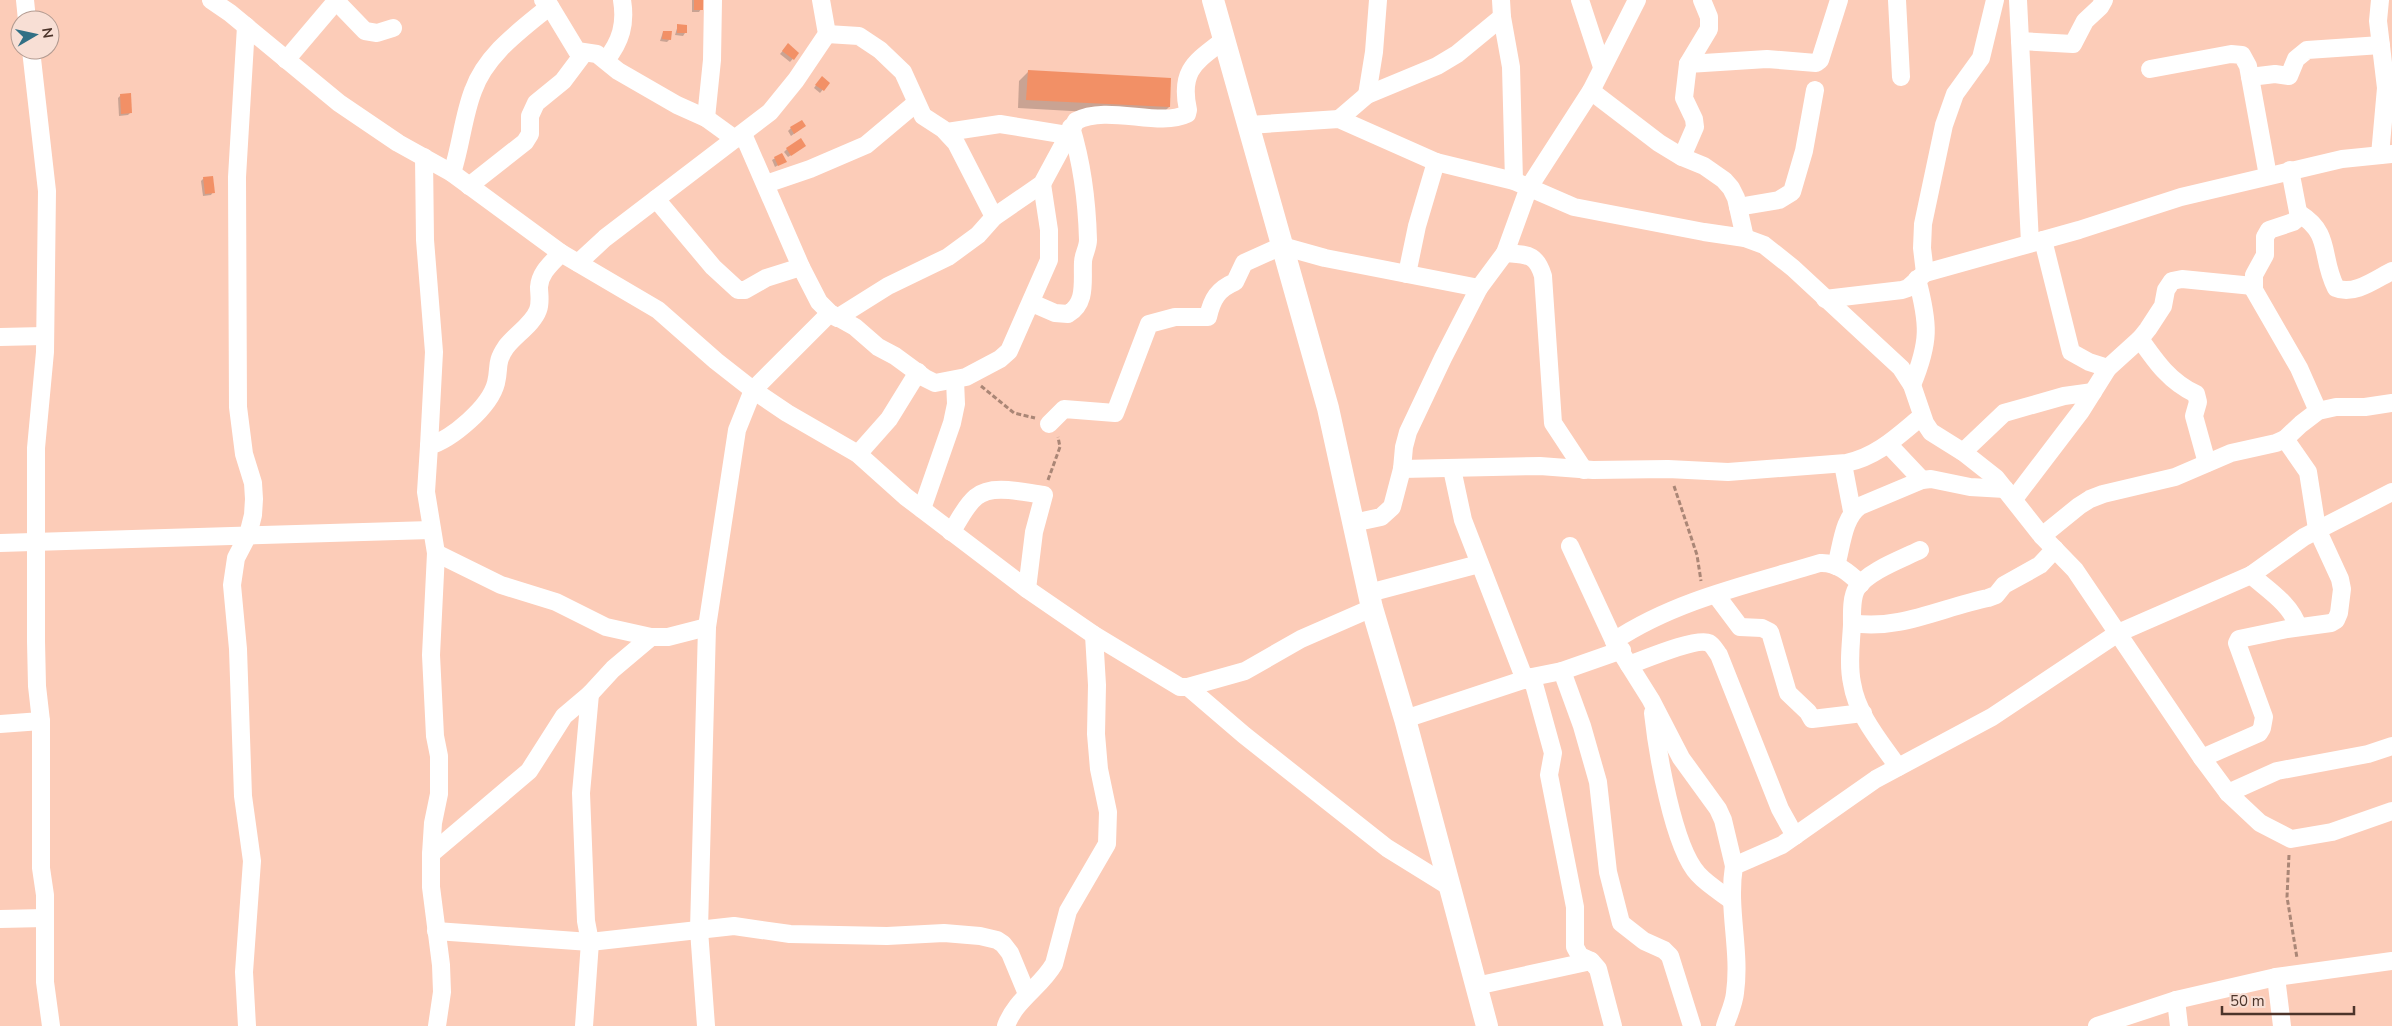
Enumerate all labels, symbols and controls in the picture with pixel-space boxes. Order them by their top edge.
north arrow [10,10,60,60]
text: N [37,26,58,40]
scale bar [2222,984,2354,1016]
text: 50 m [2230,991,2265,1011]

